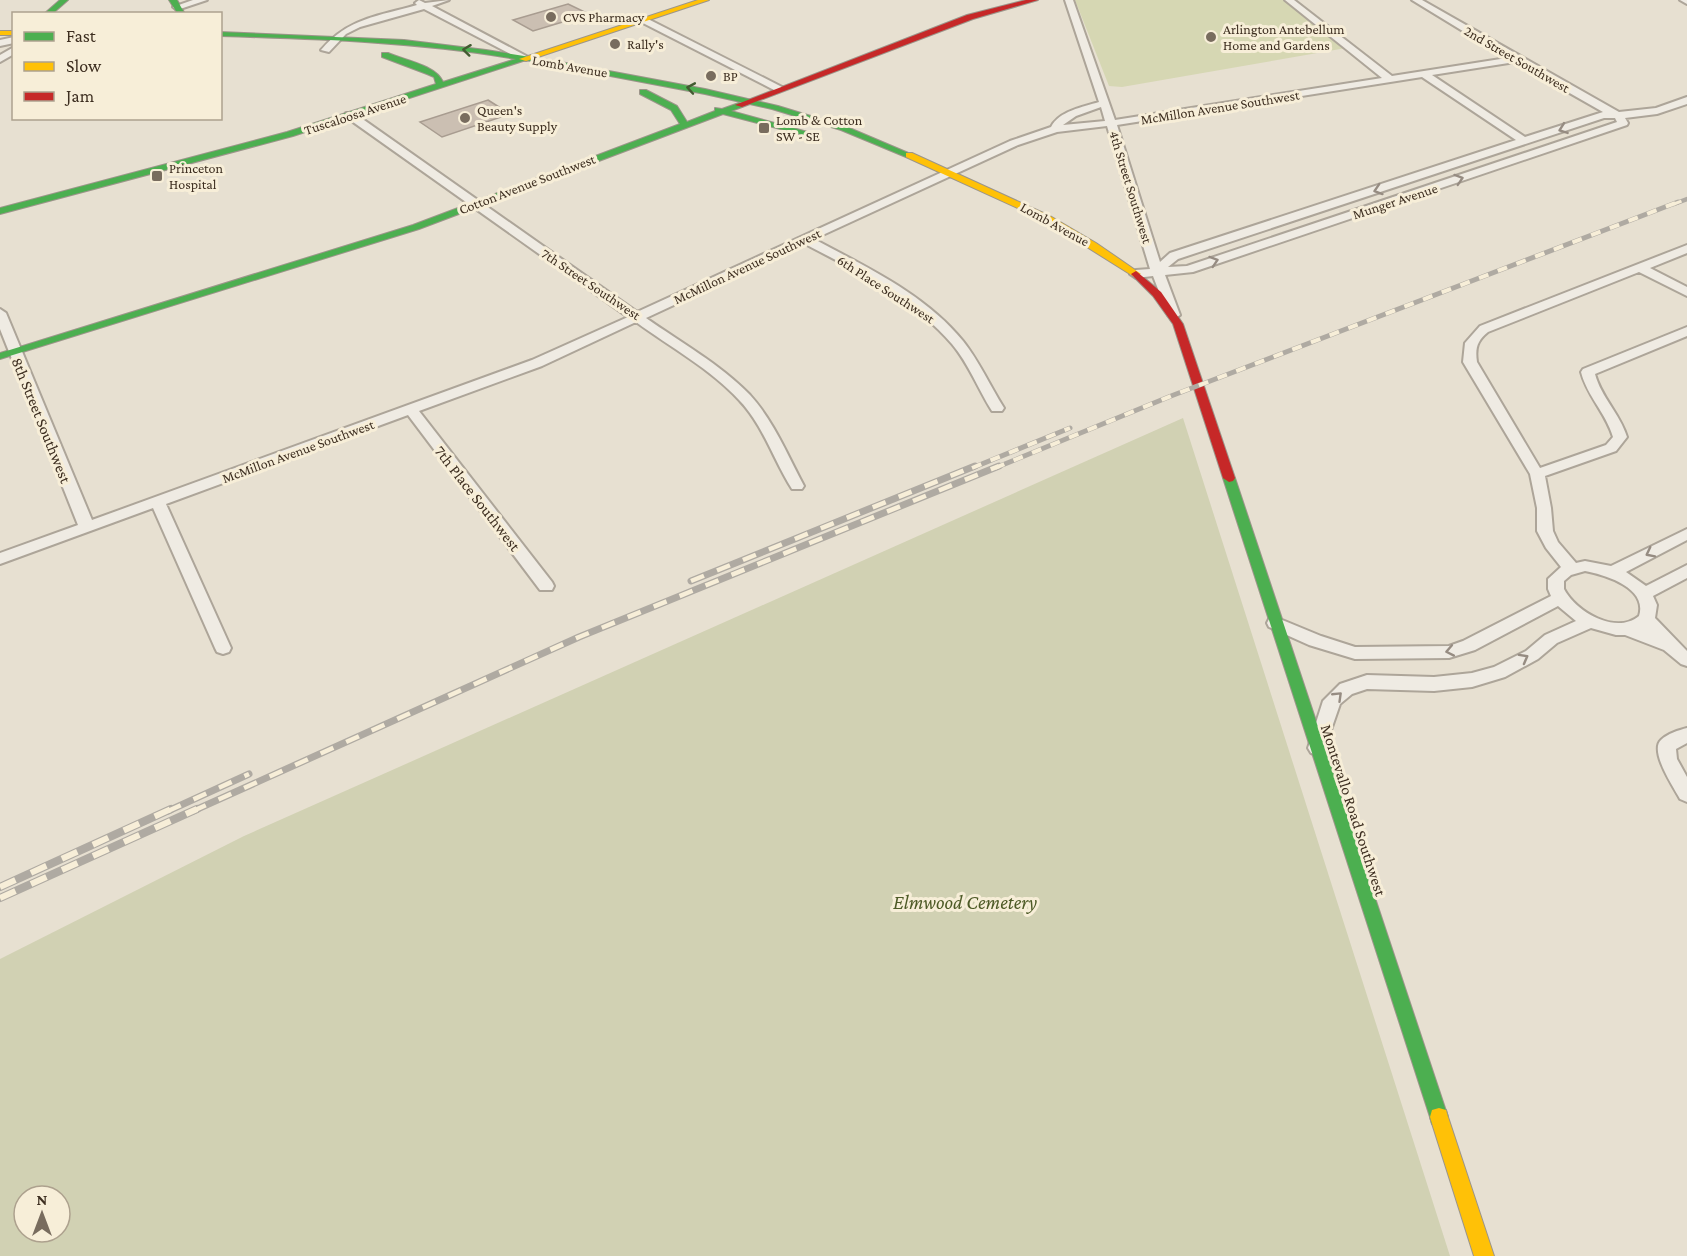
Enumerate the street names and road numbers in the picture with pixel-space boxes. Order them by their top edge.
street label: 2nd Street Southwest [1461,22,1573,96]
street label: Lomb Avenue [531,52,609,80]
street label: McMillon Avenue Southwest [1139,86,1301,127]
street label: Tuscaloosa Avenue [302,90,408,138]
street label: 4th Street Southwest [1106,129,1156,246]
street label: Cotton Avenue Southwest [457,150,598,217]
street label: Munger Avenue [1351,180,1439,222]
street label: Lomb Avenue [1018,199,1092,249]
street label: McMillon Avenue Southwest [671,225,823,307]
street label: 7th Street Southwest [538,245,644,323]
street label: 6th Place Southwest [834,252,938,327]
street label: 8th Street Southwest [9,355,75,486]
street label: McMillon Avenue Southwest [220,416,376,486]
street label: 7th Place Southwest [431,442,524,555]
street label: Montevallo Road Southwest [1318,722,1390,899]

